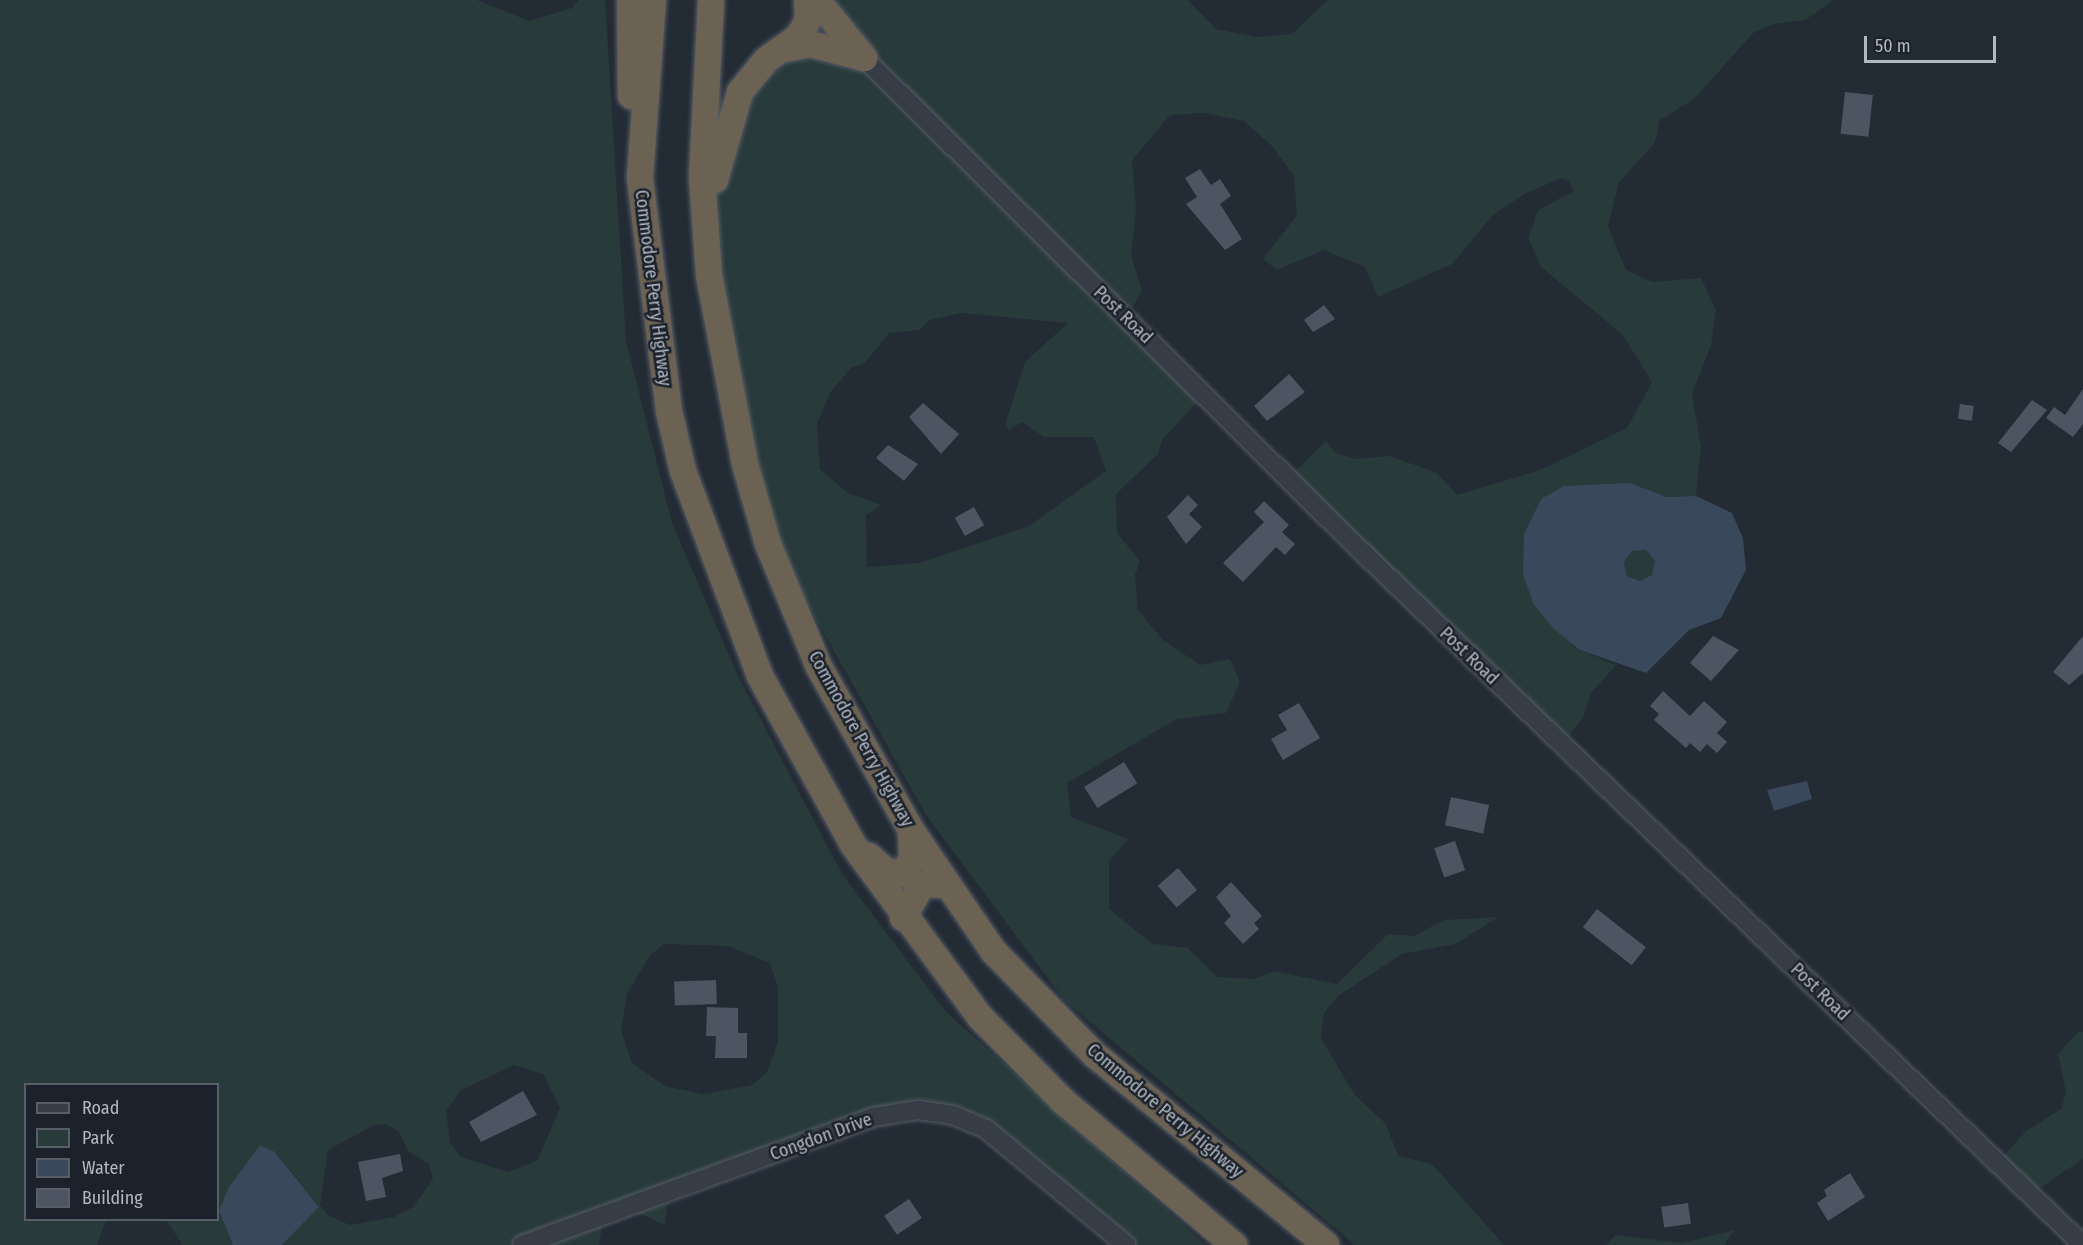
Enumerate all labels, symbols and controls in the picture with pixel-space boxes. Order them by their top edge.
scale bar [1867,24,1999,62]
text: 50 m [1875,35,1911,57]
street label: Commodore Perry Highway [630,189,676,387]
street label: Post Road [1089,282,1157,348]
street label: Post Road [1435,623,1503,689]
street label: Commodore Perry Highway [804,647,918,831]
street label: Post Road [1786,959,1854,1025]
street label: Commodore Perry Highway [1082,1039,1248,1183]
legend [24,1083,219,1221]
text: Road [82,1097,119,1119]
street label: Congdon Drive [767,1109,875,1165]
text: Park [82,1127,114,1149]
text: Water [82,1157,125,1179]
text: Building [82,1187,143,1209]

